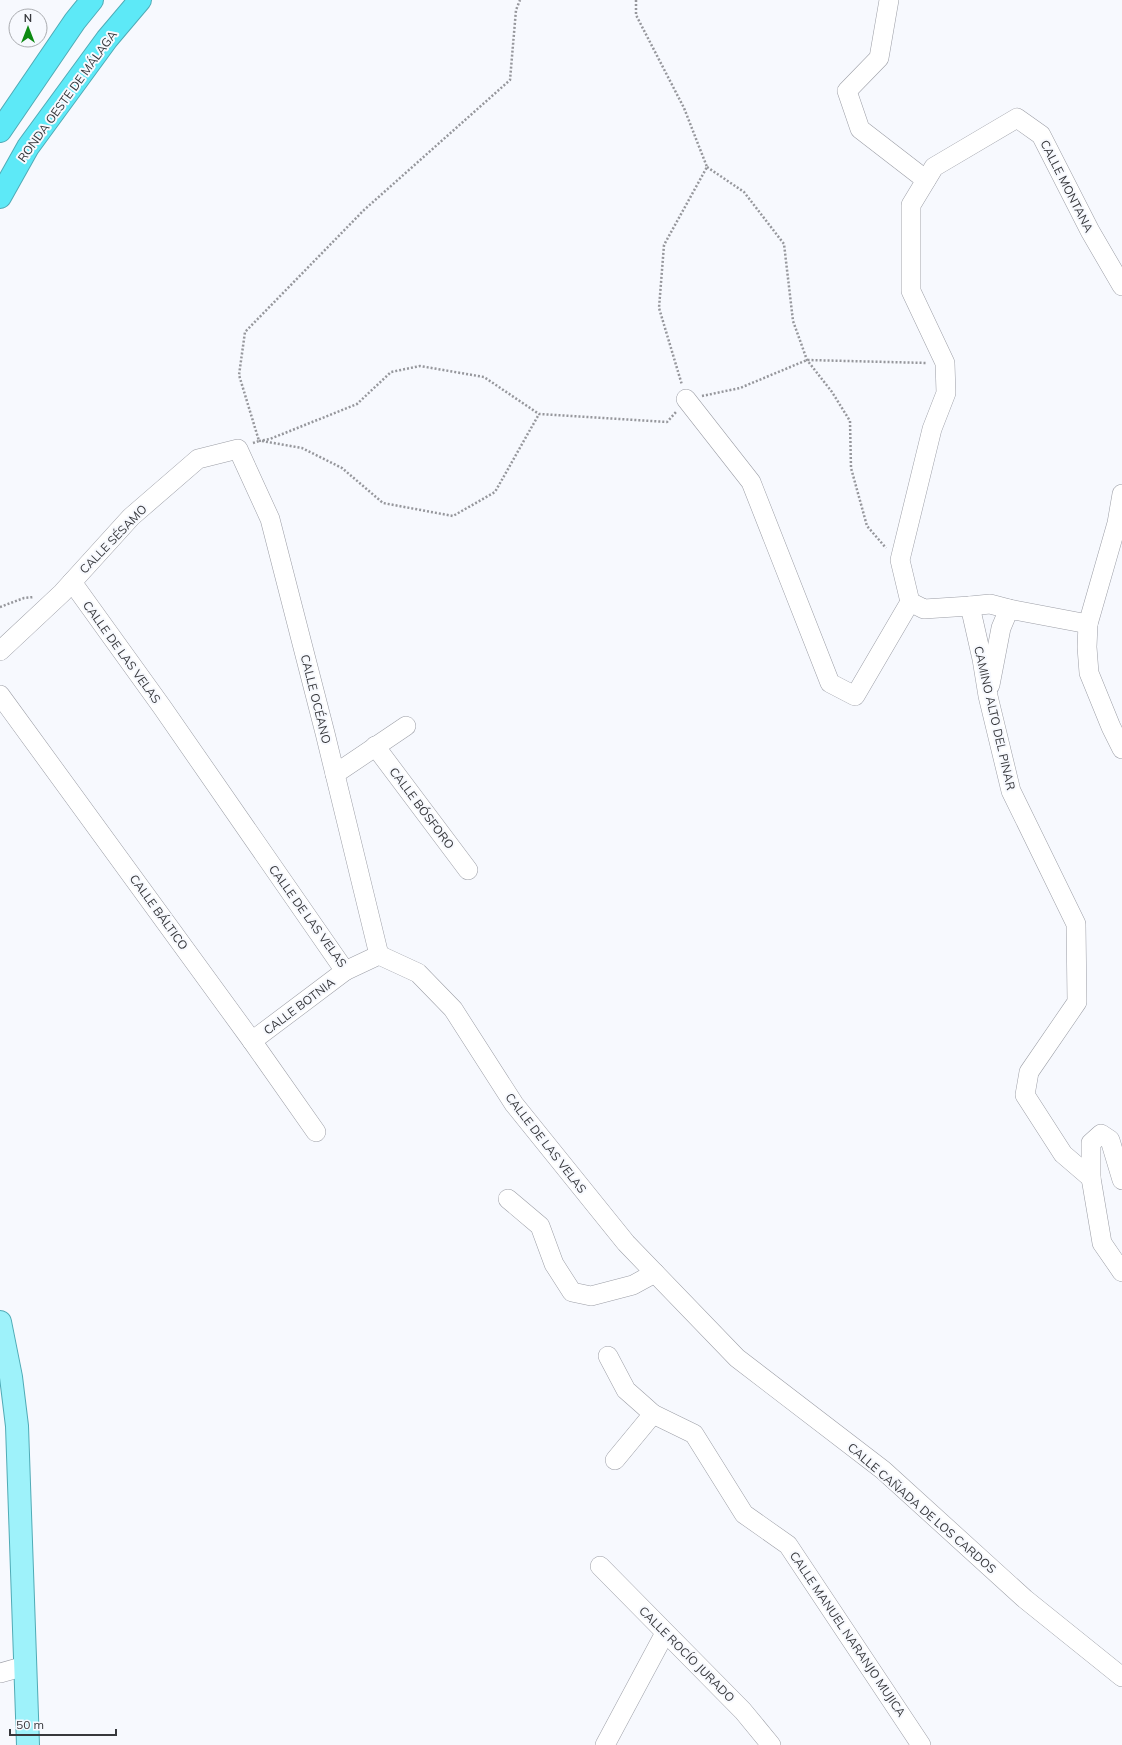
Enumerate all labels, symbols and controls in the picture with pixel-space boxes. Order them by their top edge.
north arrow [8,8,48,48]
text: N [24,11,32,25]
street label: RONDA OESTE DE MÁLAGA [14,27,120,165]
street label: CALLE MONTANA [1037,137,1097,235]
street label: CALLE SÉSAMO [76,501,150,577]
street label: CALLE DE LAS VELAS [80,598,164,706]
street label: CAMINO ALTO DEL PINAR [971,645,1019,791]
street label: CALLE OCÉANO [298,653,334,745]
street label: CALLE BÓSFORO [386,764,458,852]
street label: CALLE DE LAS VELAS [266,862,350,970]
street label: CALLE BÁLTICO [127,871,191,953]
street label: CALLE BOTNIA [260,974,338,1038]
street label: CALLE DE LAS VELAS [502,1090,590,1196]
street label: CALLE CAÑADA DE LOS CARDOS [845,1440,999,1576]
street label: CALLE MANUEL NARANJO MUJICA [787,1548,909,1720]
street label: CALLE ROCÍO JURADO [636,1603,738,1705]
scale bar [10,1711,116,1737]
text: 50 m [16,1717,44,1732]

